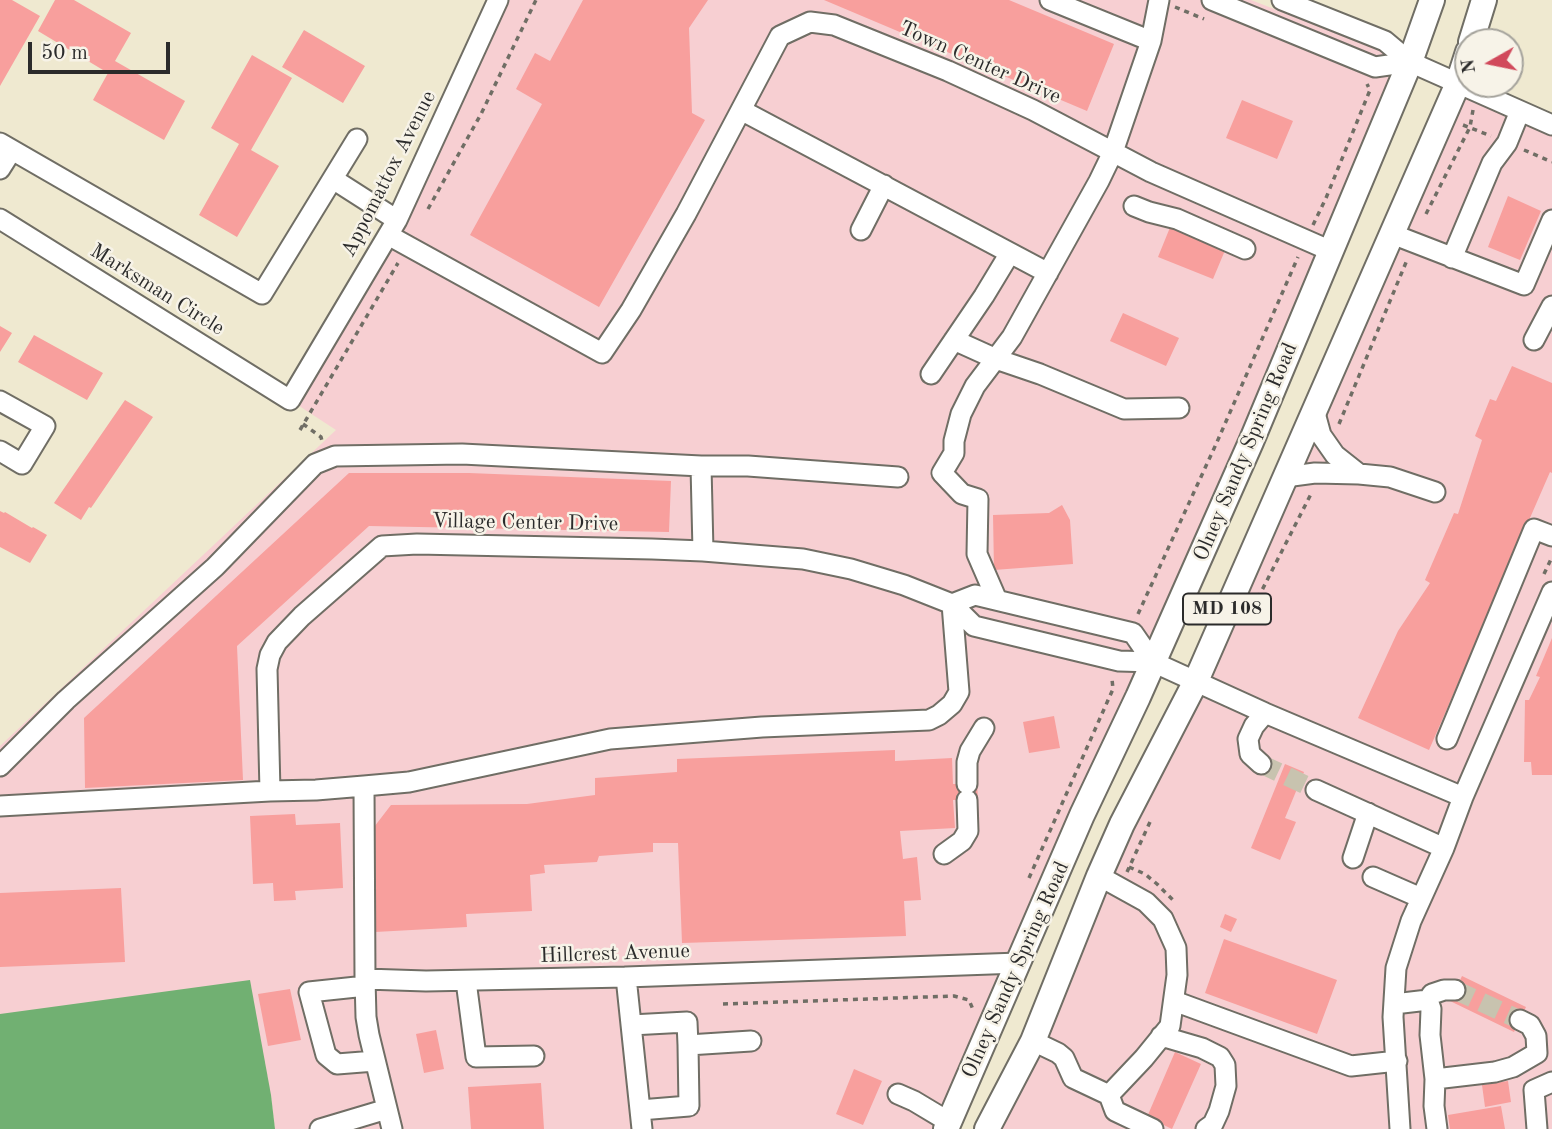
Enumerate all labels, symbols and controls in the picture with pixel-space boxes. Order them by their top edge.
street label: Town Center Drive [895,16,1065,110]
scale bar [32,28,173,72]
north arrow [1454,28,1524,98]
text: 50 m [41,43,88,64]
text: N [1459,57,1480,75]
street label: Appomattox Avenue [336,87,442,261]
street label: Marksman Circle [85,239,229,341]
street label: Olney Sandy Spring Road [1189,339,1303,565]
street label: Village Center Drive [432,509,618,537]
road number: MD 108 [1183,594,1271,624]
street label: Olney Sandy Spring Road [957,858,1075,1082]
street label: Hillcrest Avenue [540,939,690,969]

